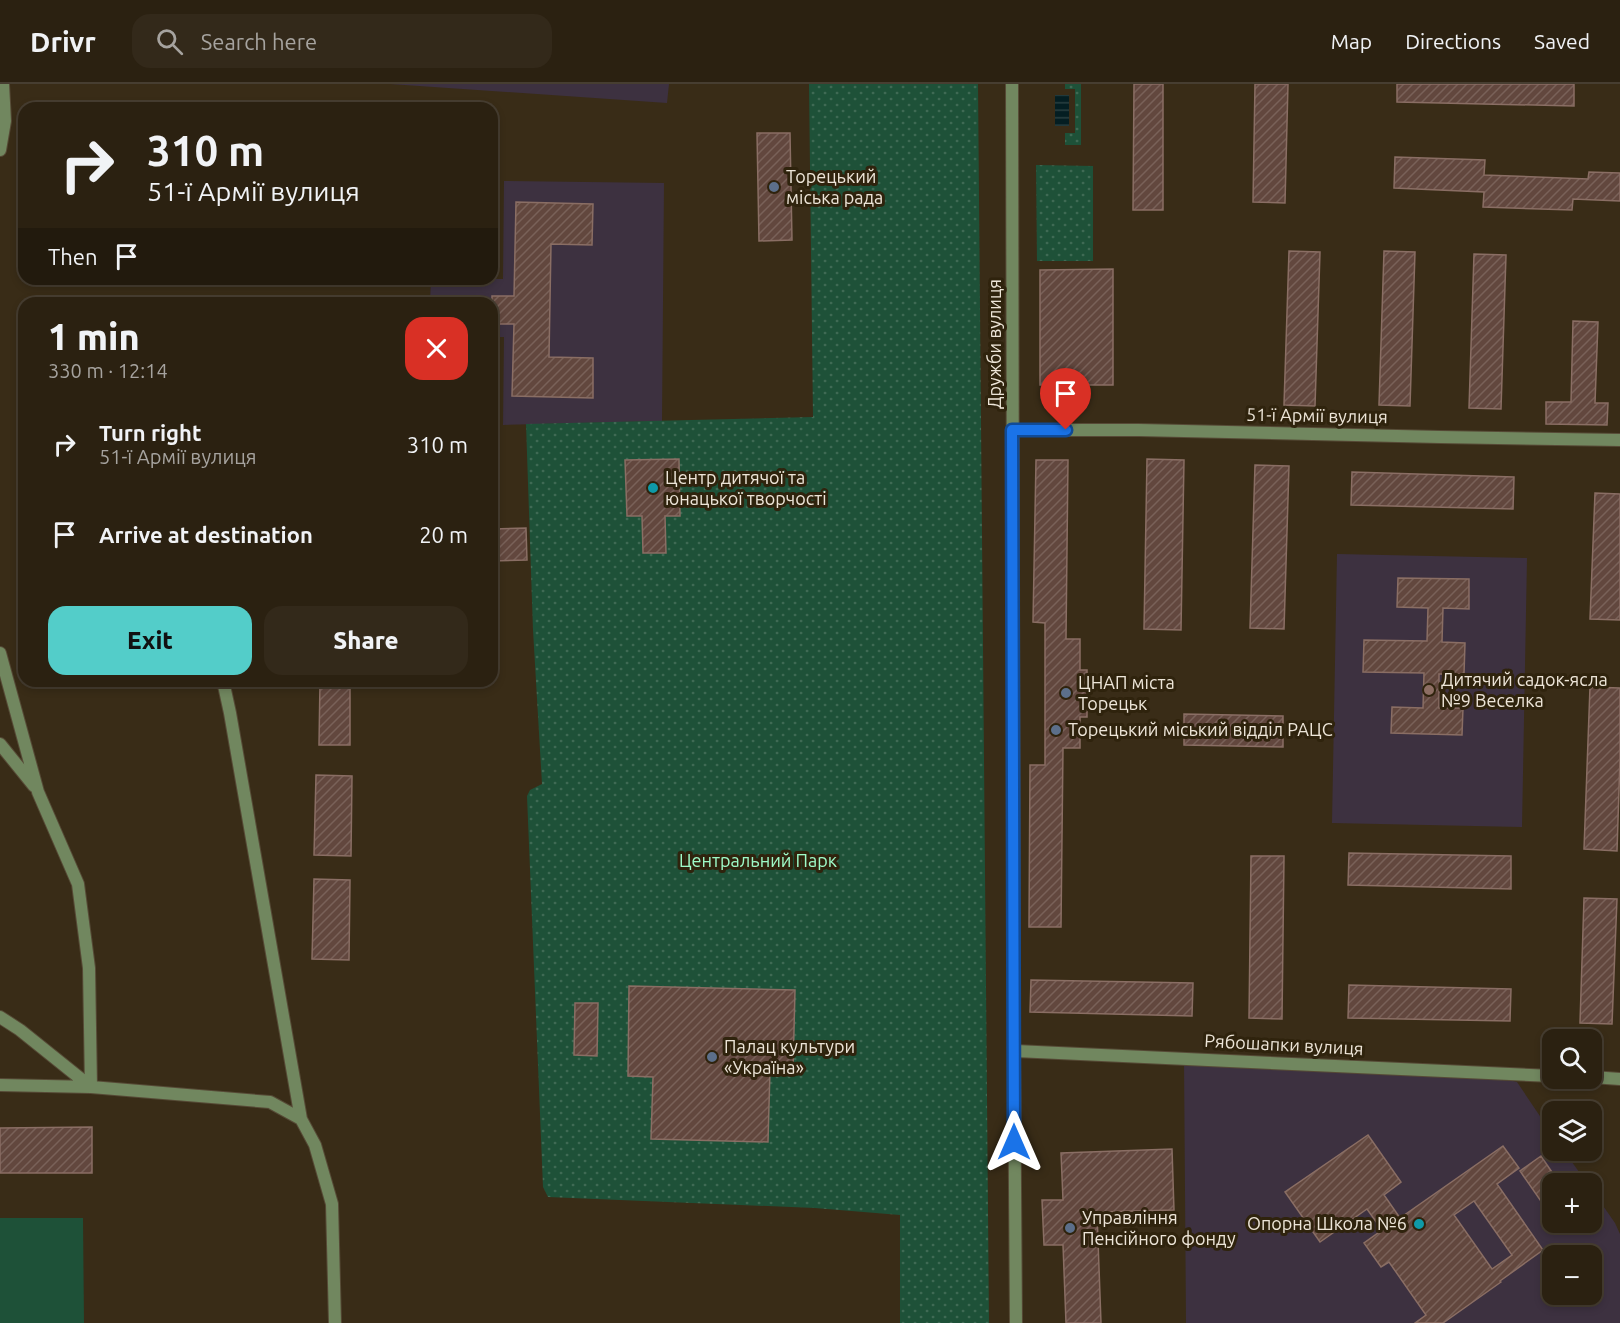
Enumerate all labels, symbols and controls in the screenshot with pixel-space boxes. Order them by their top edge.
search box [132,14,552,68]
icon: search [153,25,186,58]
text: Drivr [30,26,96,57]
text: Search here [201,29,317,54]
text: Map [1331,29,1372,53]
text: Directions [1405,29,1501,53]
text: Saved [1534,29,1590,53]
icon: right [48,126,126,204]
text: 310 m [147,127,264,174]
place label: Торецький міська рада [786,166,883,207]
text: 51-ї Армії вулиця [147,176,360,206]
marker: Торецький міська рада [767,180,781,194]
icon: arrive [110,240,143,273]
text: Then [48,244,98,269]
street label: Дружби вулиця [984,279,1004,409]
text: 1 min [48,316,140,357]
button: close [405,317,468,380]
text: 330 m · 12:14 [48,359,168,382]
pin [1040,368,1091,430]
icon: arrive [1049,377,1082,410]
street label: 51-ї Армії вулиця [1246,404,1388,426]
text: Turn right [99,420,201,445]
icon: right [48,428,81,461]
text: 310 m [407,432,468,457]
text: 51-ї Армії вулиця [99,445,257,468]
place label: Центр дитячої та юнацької творчості [665,467,827,508]
marker: Центр дитячої та юнацької творчості [646,481,660,495]
icon: arrive [48,518,81,551]
text: Arrive at destination [99,522,313,547]
text: 20 m [419,522,468,547]
button: Exit [48,606,252,675]
button: Share [264,606,468,675]
place label: Дитячий садок-ясла №9 Веселка [1441,669,1608,710]
place label: ЦНАП міста Торецьк [1078,672,1175,713]
marker: Дитячий садок-ясла №9 Веселка [1422,683,1436,697]
marker: ЦНАП міста Торецьк [1059,686,1073,700]
place label: Торецький міський відділ РАЦС [1068,719,1333,739]
marker: Торецький міський відділ РАЦС [1049,723,1063,737]
park label: Центральний Парк [679,850,837,870]
map controls [1542,1029,1602,1305]
button: search [1542,1029,1602,1089]
street label: Рябошапки вулиця [1204,1030,1364,1058]
place label: Палац культури «Україна» [724,1036,855,1077]
marker: Палац культури «Україна» [705,1050,719,1064]
button: layers [1542,1101,1602,1161]
position arrow [982,1110,1046,1174]
button: + [1542,1173,1602,1233]
place label: Управління Пенсійного фонду [1082,1207,1236,1248]
place label: Опорна Школа №6 [1247,1213,1407,1233]
marker: Опорна Школа №6 [1412,1217,1426,1231]
marker: Управління Пенсійного фонду [1063,1221,1077,1235]
button: − [1542,1245,1602,1305]

